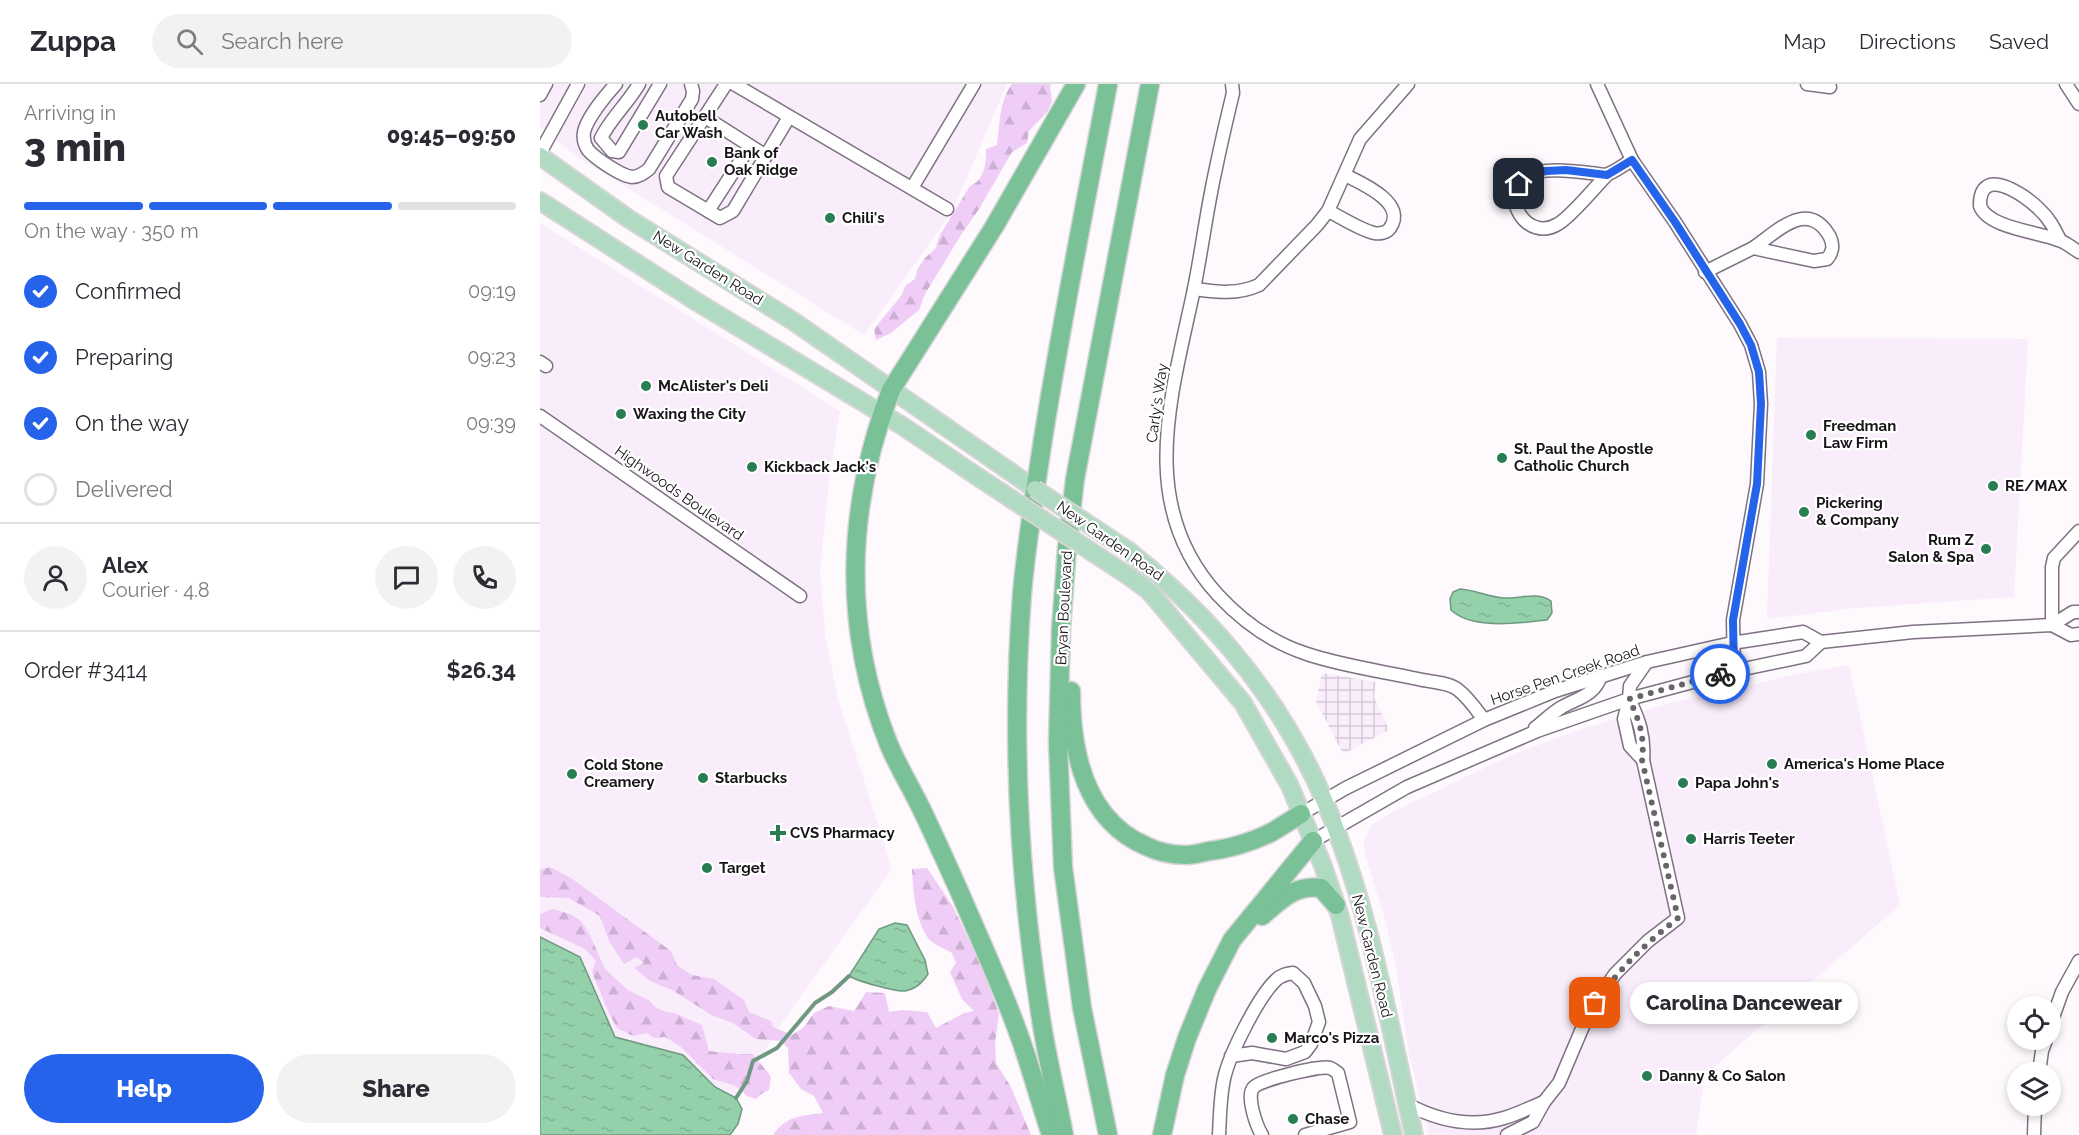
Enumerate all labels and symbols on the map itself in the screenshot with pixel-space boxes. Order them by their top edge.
place label: Autobell Car Wash [655,107,722,142]
marker: Autobell Car Wash [636,118,650,132]
place label: Bank of Oak Ridge [724,144,798,179]
marker: Bank of Oak Ridge [705,155,719,169]
pin [1493,158,1544,209]
place label: Chili's [842,209,885,227]
marker: Chili's [823,211,837,225]
street label: New Garden Road [650,227,766,309]
street label: Carly's Way [1143,362,1171,444]
place label: McAlister's Deli [658,377,768,395]
marker: McAlister's Deli [639,379,653,393]
place label: Waxing the City [633,405,747,423]
marker: Waxing the City [614,407,628,421]
place label: Freedman Law Firm [1823,417,1896,452]
marker: Freedman Law Firm [1804,428,1818,442]
place label: St. Paul the Apostle Catholic Church [1514,440,1653,475]
street label: Highwoods Boulevard [611,442,747,544]
marker: St. Paul the Apostle Catholic Church [1495,451,1509,465]
place label: Kickback Jack's [764,458,876,476]
marker: Kickback Jack's [745,460,759,474]
place label: RE/MAX [2005,477,2068,495]
marker: RE/MAX [1986,479,2000,493]
place label: Pickering & Company [1816,494,1900,529]
street label: New Garden Road [1053,497,1167,585]
marker: Pickering & Company [1797,505,1811,519]
place label: Rum Z Salon & Spa [1888,531,1974,566]
marker: Rum Z Salon & Spa [1979,542,1993,556]
street label: Bryan Boulevard [1052,550,1076,666]
street label: Horse Pen Creek Road [1488,641,1642,709]
courier [1690,644,1750,704]
place label: America's Home Place [1784,755,1945,773]
place label: Cold Stone Creamery [584,756,663,791]
marker: America's Home Place [1765,757,1779,771]
marker: Cold Stone Creamery [565,767,579,781]
place label: Starbucks [715,769,787,787]
marker: Starbucks [696,771,710,785]
place label: Papa John's [1695,774,1779,792]
marker: Papa John's [1676,776,1690,790]
place label: CVS Pharmacy [790,824,895,842]
marker: CVS Pharmacy [771,826,785,840]
place label: Harris Teeter [1703,830,1795,848]
marker: Harris Teeter [1684,832,1698,846]
place label: Target [719,859,766,877]
marker: Target [700,861,714,875]
street label: New Garden Road [1348,893,1396,1019]
pin [1569,977,1620,1028]
callout: Carolina Dancewear [1631,982,1859,1024]
place label: Marco's Pizza [1284,1029,1380,1047]
marker: Marco's Pizza [1265,1031,1279,1045]
place label: Danny & Co Salon [1659,1067,1786,1085]
marker: Danny & Co Salon [1640,1069,1654,1083]
place label: Chase [1305,1110,1349,1128]
marker: Chase [1286,1112,1300,1126]

